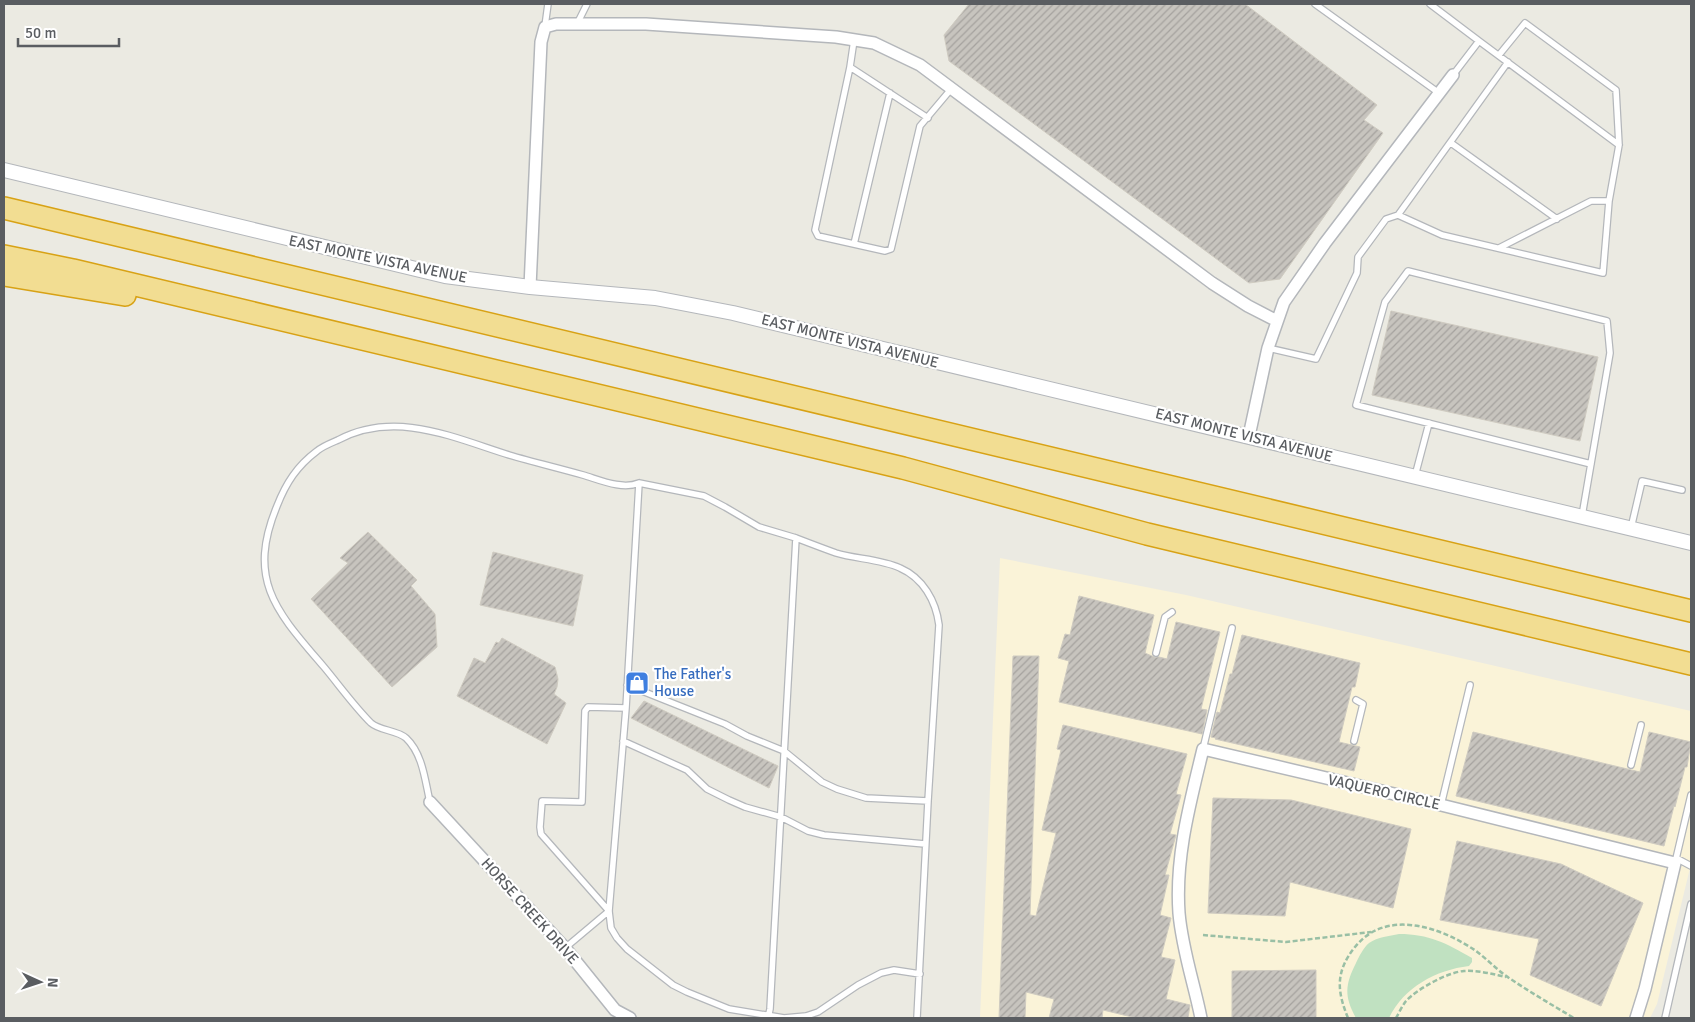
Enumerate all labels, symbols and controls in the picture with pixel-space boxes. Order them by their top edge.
scale bar [18,15,119,47]
text: 50 m [25,24,56,42]
street label: EAST MONTE VISTA AVENUE [287,231,469,287]
street label: EAST MONTE VISTA AVENUE [760,310,940,372]
street label: EAST MONTE VISTA AVENUE [1154,404,1334,466]
place label: The Father's House [654,665,732,700]
shop icon: The Father's House [624,670,650,696]
street label: VAQUERO CIRCLE [1326,770,1442,814]
street label: HORSE CREEK DRIVE [478,854,582,968]
north arrow [15,957,65,1007]
text: N [44,977,61,988]

